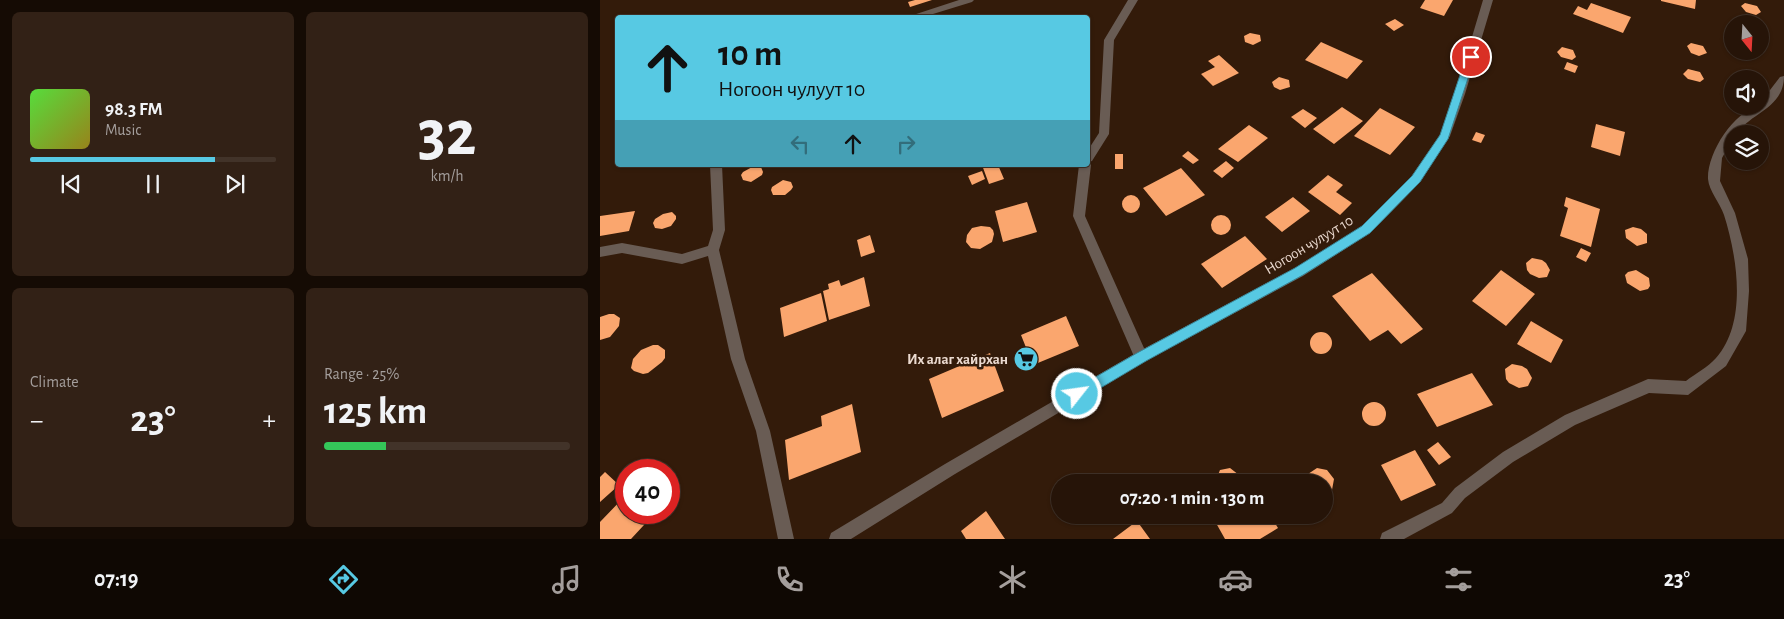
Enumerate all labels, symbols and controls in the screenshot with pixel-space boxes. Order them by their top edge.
north arrow [1724,15,1769,60]
map controls [1724,15,1769,170]
icon: ahead [635,35,700,100]
pin [1450,36,1492,78]
text: 10 m [718,37,782,72]
icon: arrive [1457,43,1485,71]
button: sound [1724,70,1769,115]
text: Ногоон чулуут 10 [718,78,865,100]
text: 98.3 FM [105,100,163,119]
text: 32 [418,102,476,167]
text: Music [105,122,141,138]
button: layers [1724,125,1769,170]
icon: left [786,130,814,158]
icon: ahead [839,130,867,158]
icon: right [892,130,920,158]
text: km/h [430,168,464,184]
icon: previous [57,170,85,198]
icon: pause [139,170,167,198]
icon: next [221,170,249,198]
street label: Ногоон чулуут 10 [1262,213,1356,277]
supermarket icon: Их алаг хайрхан [1013,346,1039,372]
place label: Их алаг хайрхан [907,352,1008,367]
text: Range · 25% [324,366,399,382]
position arrow [1050,367,1102,419]
text: Climate [30,374,79,390]
text: 125 km [324,393,427,431]
text: 23° [130,401,176,439]
text: − [30,407,43,435]
text: + [263,407,276,435]
speed limit sign: 40 [615,459,680,524]
text: 07:20 · 1 min · 130 m [1120,489,1264,508]
icon: directions [326,562,361,597]
icon: music [549,562,584,597]
icon: phone [772,562,807,597]
icon: climate [995,562,1030,597]
icon: car [1218,562,1253,597]
icon: filters [1441,562,1476,597]
text: 07:19 [94,568,139,590]
text: 23° [1664,568,1690,590]

